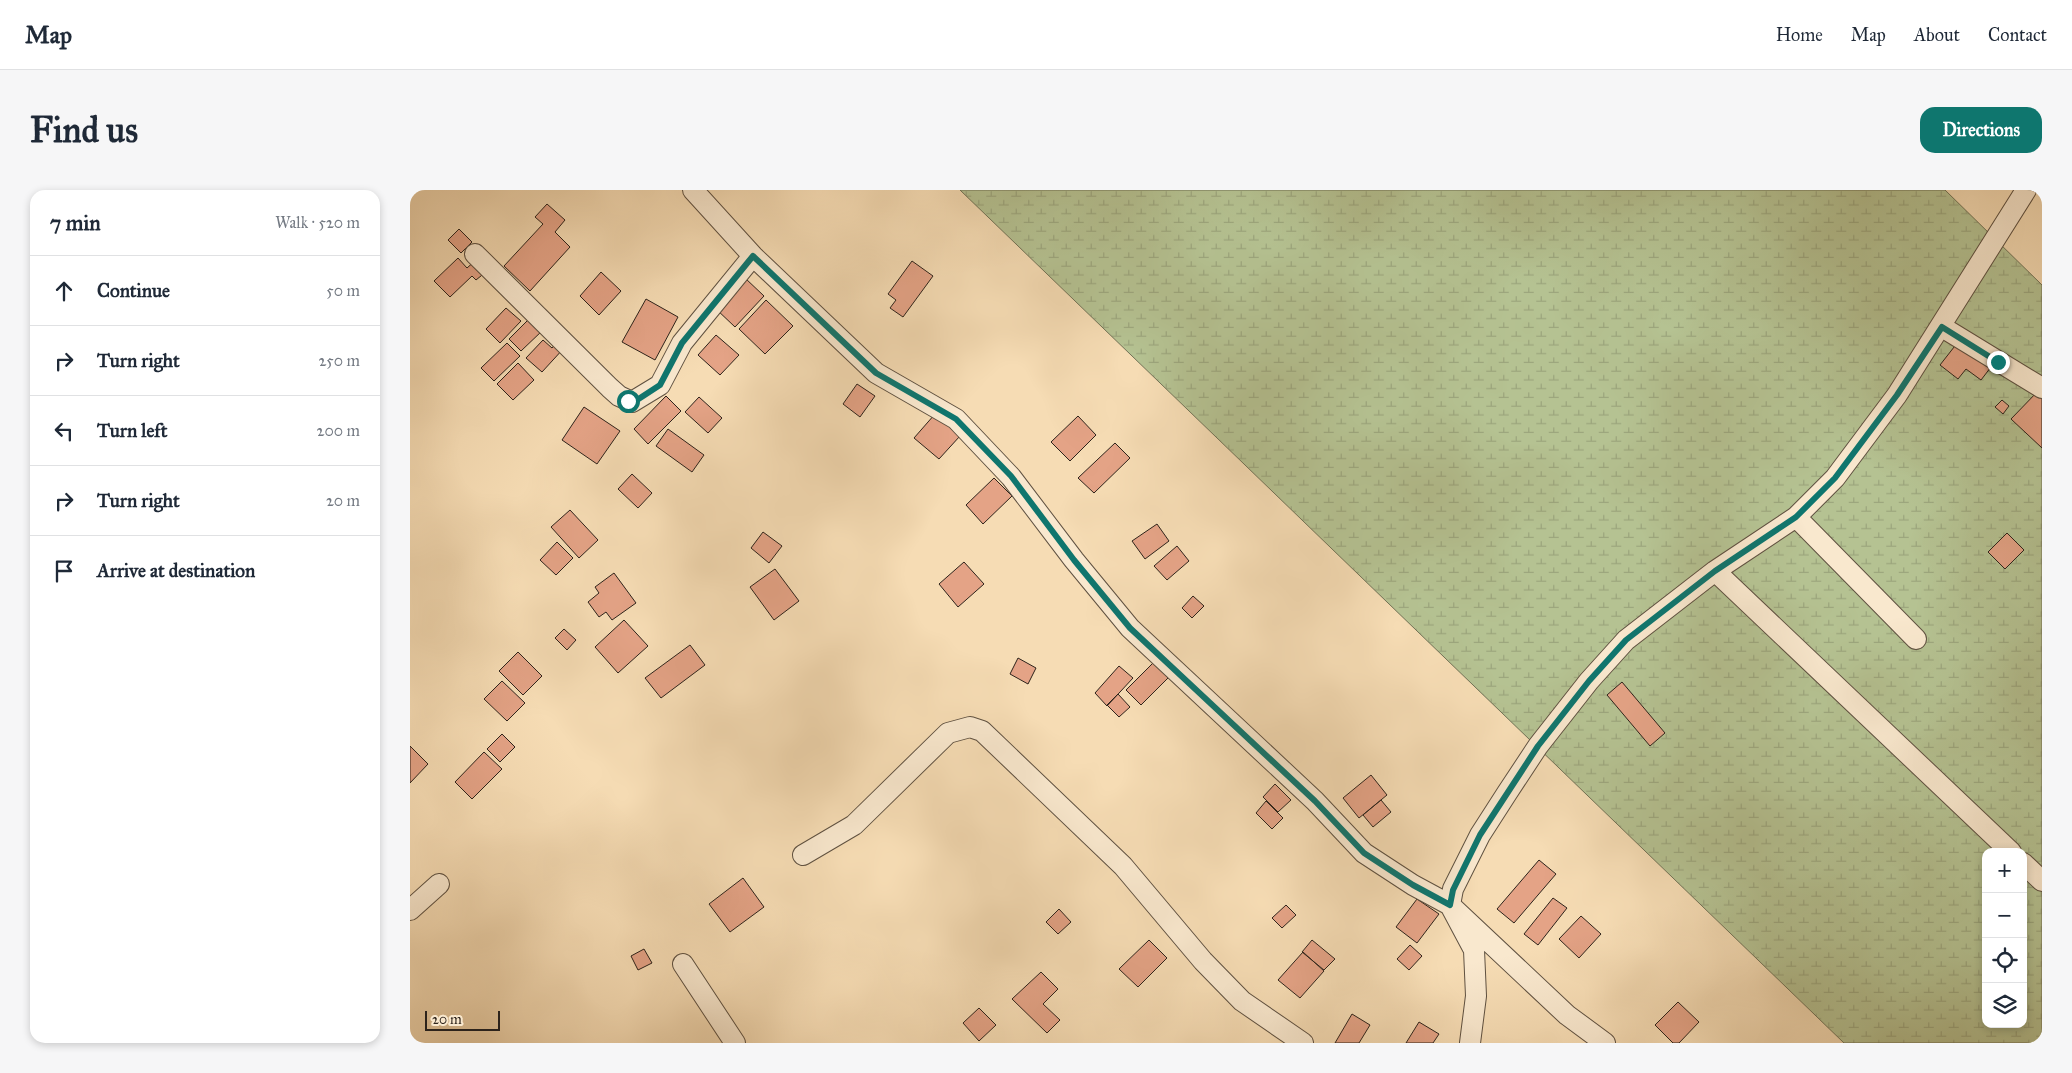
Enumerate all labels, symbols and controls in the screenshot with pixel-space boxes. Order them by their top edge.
text: Map [25,20,72,50]
text: Home [1776,24,1823,46]
text: Map [1851,24,1886,46]
text: About [1914,24,1960,46]
text: Contact [1988,24,2047,46]
button: Directions [1920,107,2042,153]
text: Find us [30,109,138,152]
text: 7 min [50,210,101,236]
text: Walk · 520 m [275,213,360,232]
icon: ahead [50,277,78,305]
text: Continue [97,279,170,302]
text: 50 m [326,281,360,300]
icon: right [50,347,78,375]
text: Turn right [97,349,180,372]
text: 250 m [319,351,360,370]
route end [1987,351,2010,374]
route start [617,390,640,413]
icon: left [50,417,78,445]
text: Turn left [97,419,167,442]
text: 200 m [317,421,360,440]
icon: right [50,487,78,515]
text: Turn right [97,489,180,512]
text: 20 m [326,491,360,510]
icon: arrive [50,557,78,585]
text: Arrive at destination [97,559,255,582]
map controls [1982,848,2027,1028]
button: + [1982,848,2027,893]
button: − [1982,893,2027,938]
button: locate [1982,938,2027,983]
button: layers [1982,983,2027,1028]
scale bar [425,1008,500,1031]
text: 20 m [432,1011,462,1028]

